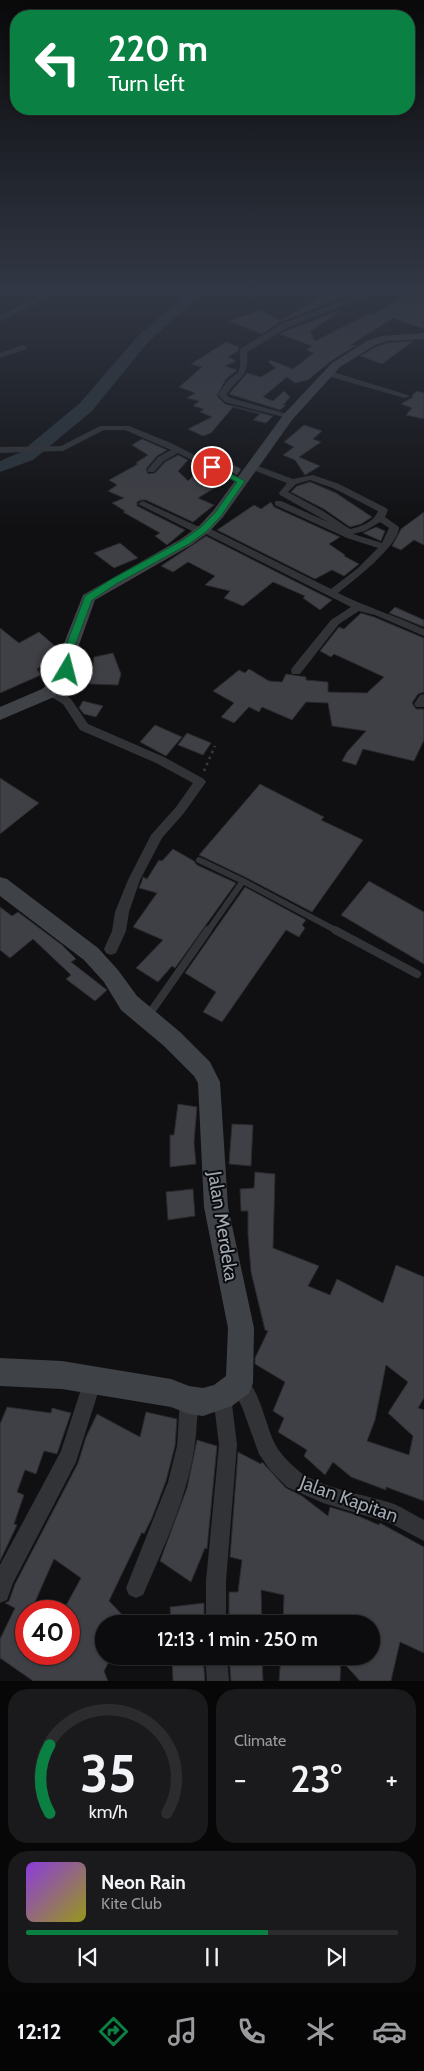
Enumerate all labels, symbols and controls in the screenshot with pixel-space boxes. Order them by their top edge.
text: 220 m [108,27,208,70]
icon: left [25,30,90,95]
text: Turn left [108,70,185,97]
pin [191,446,233,488]
icon: arrive [198,453,226,481]
position arrow [40,643,92,695]
street label: Jalan Merdeka [203,1169,243,1283]
street label: Jalan Kapitan [296,1470,401,1527]
speed limit sign: 40 [15,1600,80,1665]
text: 12:13 · 1 min · 250 m [157,1628,318,1651]
text: Climate [234,1731,286,1750]
text: 35 [80,1742,136,1805]
text: 23° [290,1755,342,1802]
text: − [234,1762,246,1796]
text: + [386,1762,398,1796]
text: km/h [88,1801,128,1822]
text: Neon Rain [101,1871,186,1894]
text: Kite Club [101,1894,162,1913]
icon: previous [74,1943,102,1971]
icon: pause [198,1943,226,1971]
icon: next [322,1943,350,1971]
icon: directions [96,2014,131,2049]
icon: music [165,2014,200,2049]
icon: phone [234,2014,269,2049]
icon: climate [303,2014,338,2049]
icon: car [372,2014,407,2049]
text: 12:12 [17,2018,61,2045]

